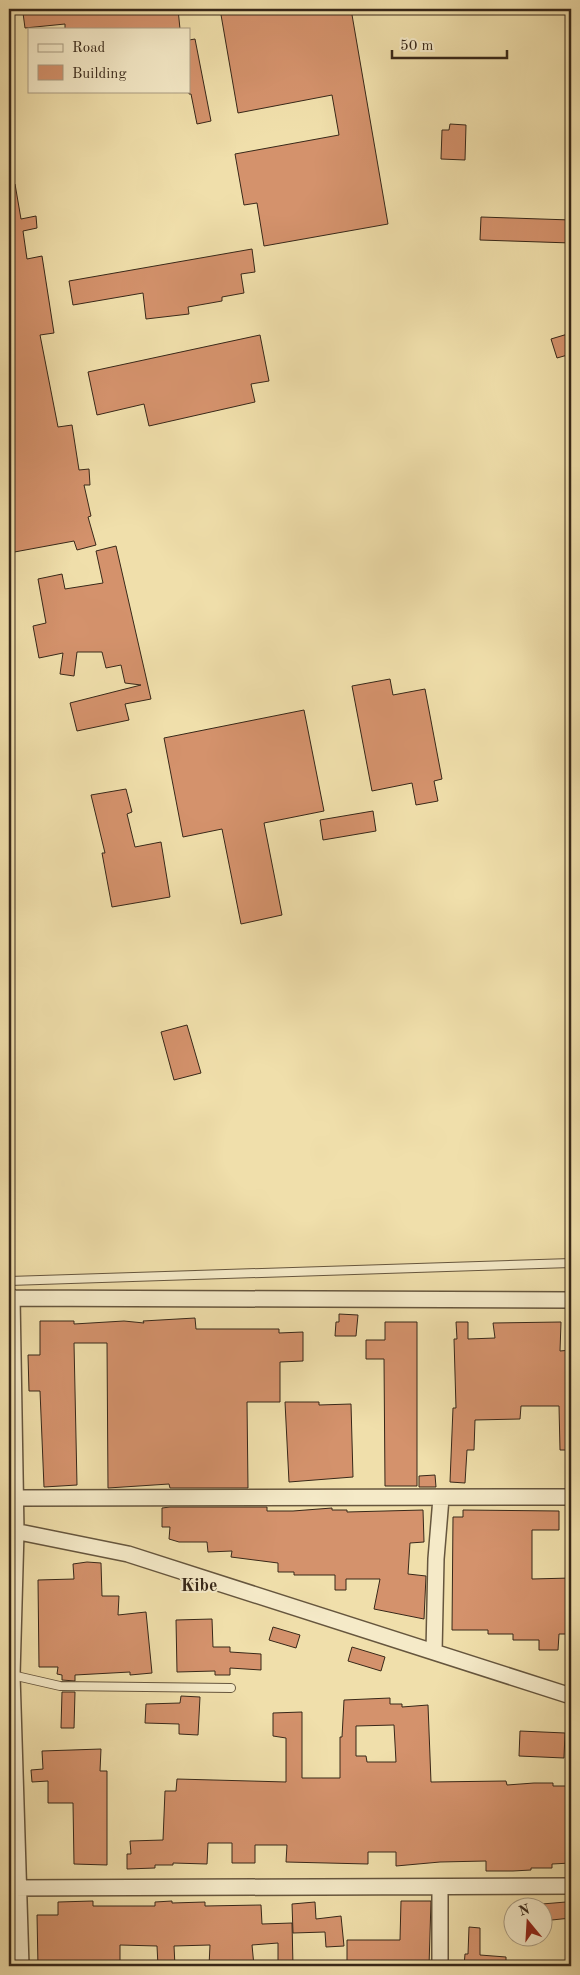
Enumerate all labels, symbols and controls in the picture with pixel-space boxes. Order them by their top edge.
legend [28,28,190,92]
scale bar [392,28,508,60]
text: 50 m [400,39,434,54]
text: Road [72,41,106,56]
text: Building [72,67,127,82]
district label: Kibe [180,1577,218,1595]
north arrow [502,1898,552,1948]
text: N [517,1902,532,1919]

